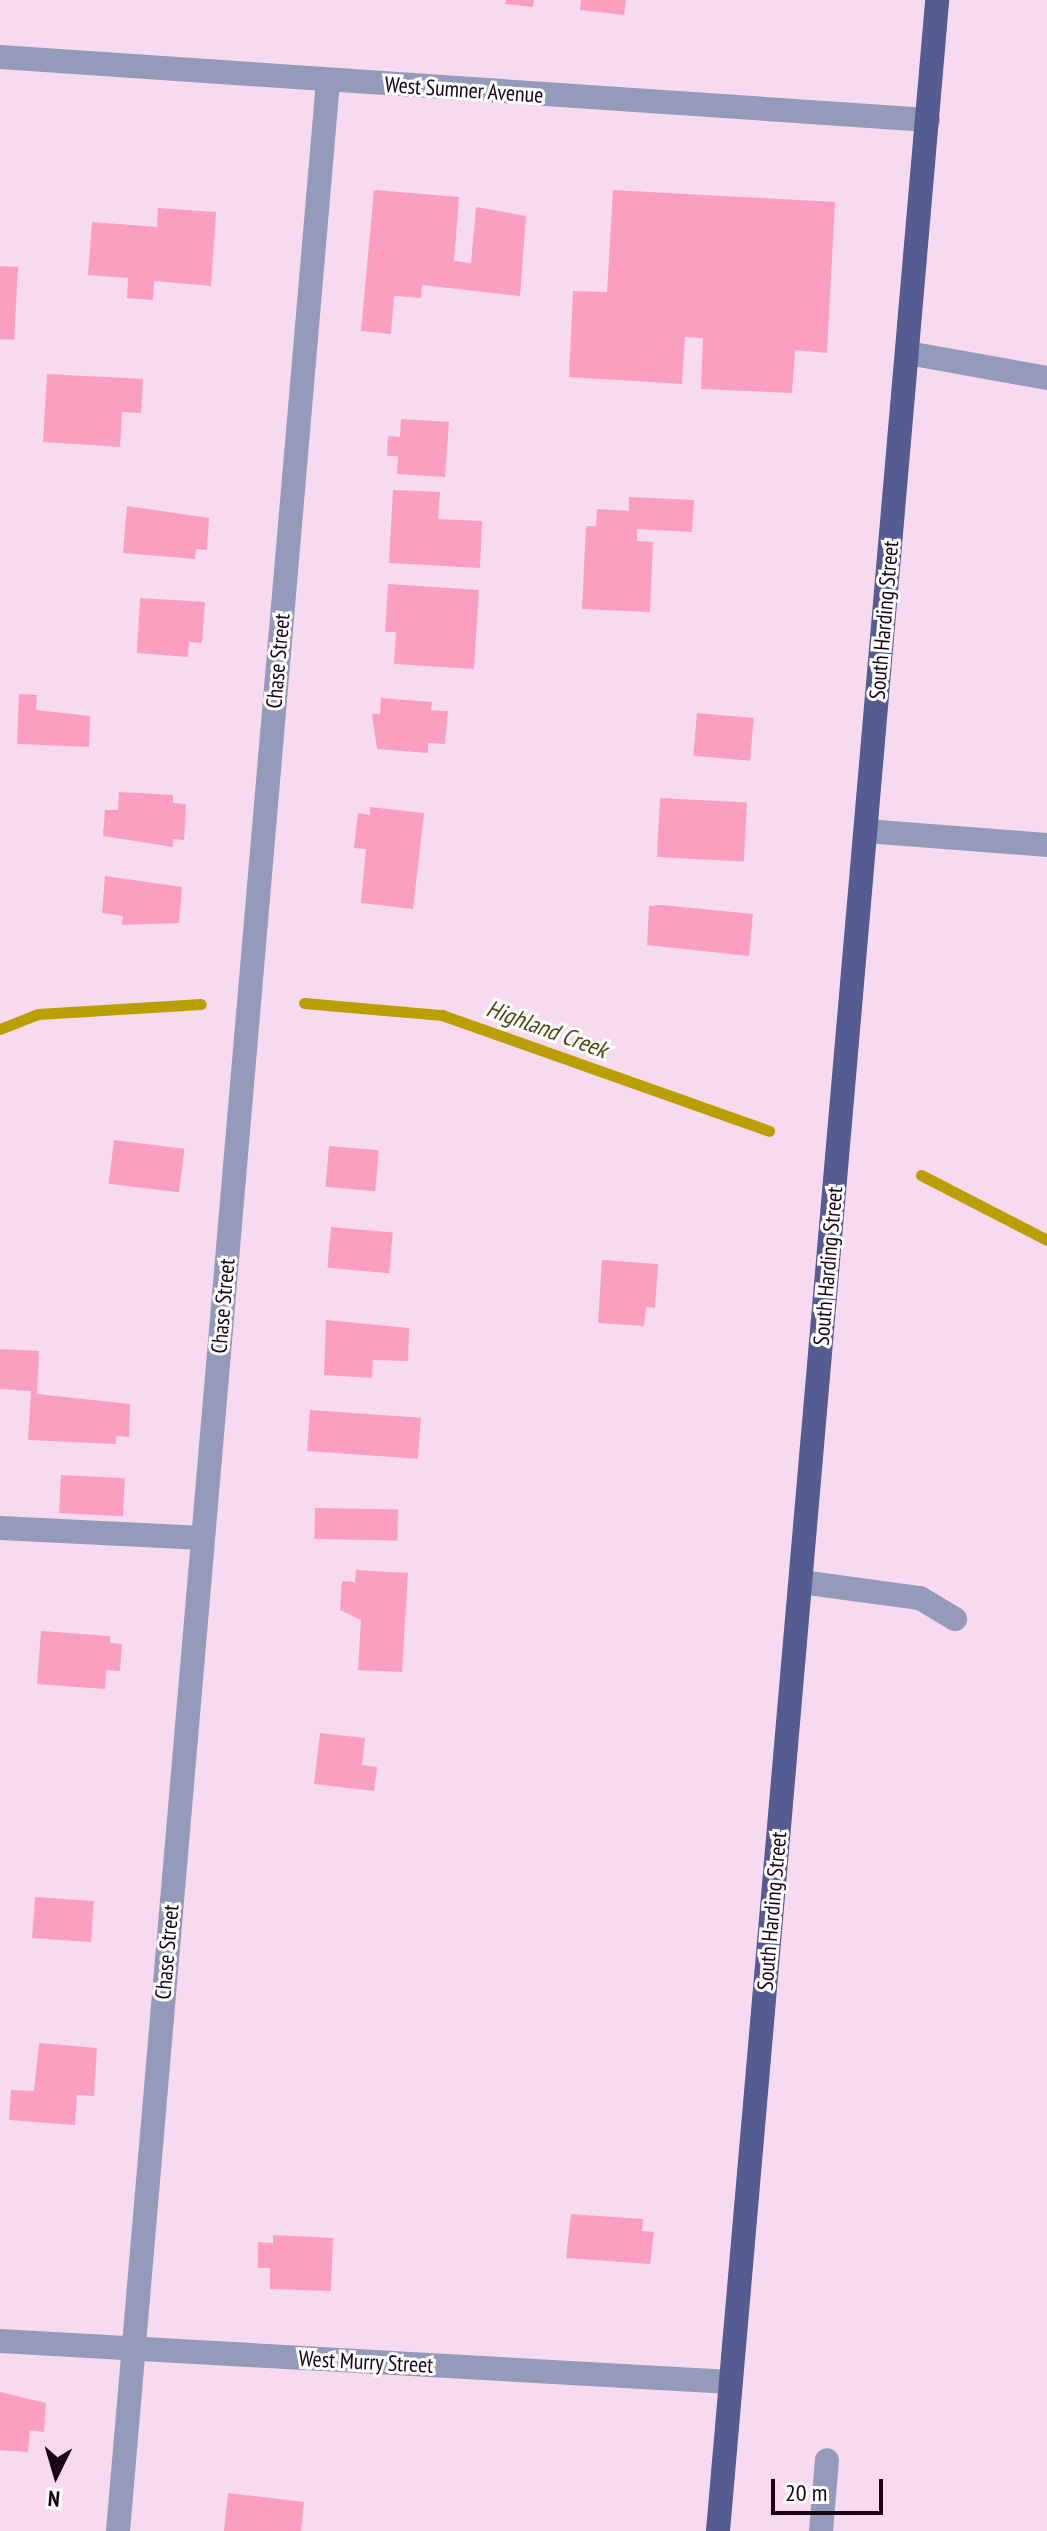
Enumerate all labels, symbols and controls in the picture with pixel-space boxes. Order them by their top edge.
street label: West Sumner Avenue [383,71,545,109]
street label: South Harding Street [864,540,904,700]
street label: Chase Street [261,612,295,710]
water label: Highland Creek [483,994,611,1064]
street label: South Harding Street [808,1186,848,1346]
street label: Chase Street [206,1257,240,1355]
street label: South Harding Street [752,1831,792,1991]
street label: Chase Street [150,1903,184,2001]
street label: West Murry Street [298,2345,434,2379]
north arrow [16,2435,96,2515]
scale bar [775,2463,887,2513]
text: 20 m [785,2477,827,2508]
text: N [47,2484,61,2513]

